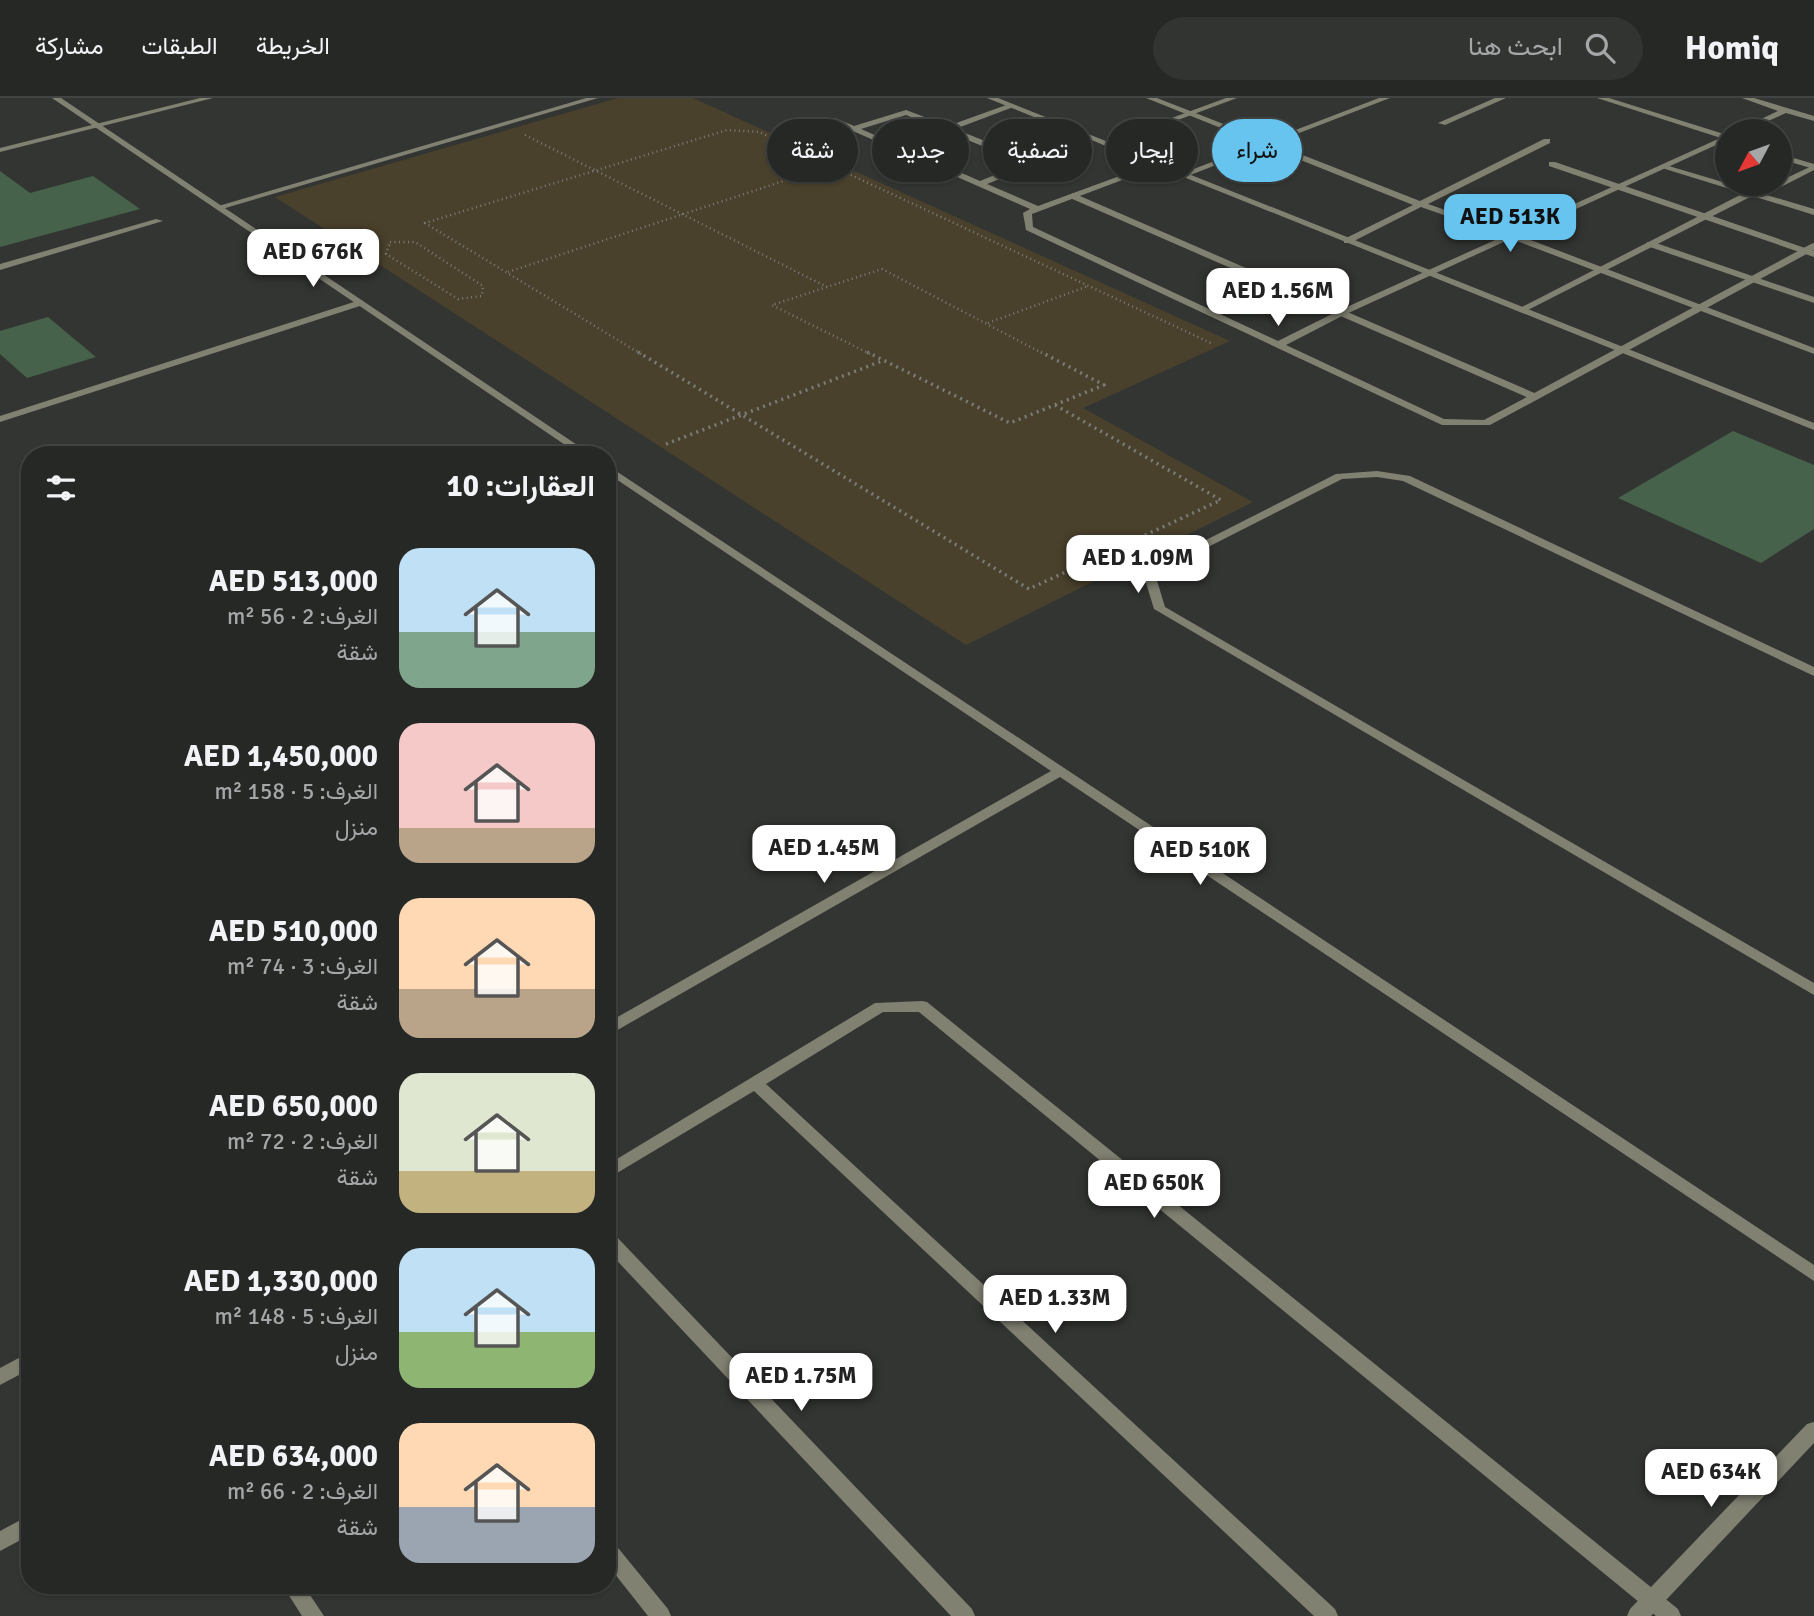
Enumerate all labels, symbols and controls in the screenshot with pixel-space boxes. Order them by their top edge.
search box [1153,17,1643,80]
text: Homiq [1685,28,1779,69]
icon: search [1581,29,1619,67]
text: مشاركة [35,31,103,61]
text: الطبقات [141,31,218,61]
text: الخريطة [256,31,330,61]
text: ابحث هنا [1468,31,1563,63]
chip: شقة [767,119,858,182]
chip: جديد [872,119,969,182]
chip: تصفية [983,119,1092,182]
chip: إيجار [1106,119,1198,182]
chip: شراء [1212,119,1302,182]
north arrow [1715,119,1792,196]
map controls [1715,119,1792,196]
pin: AED 513K [1438,194,1582,254]
text: AED 513K [1460,202,1560,231]
pin: AED 676K [241,230,385,289]
text: AED 676K [263,237,363,266]
pin: AED 1.56M [1198,268,1358,328]
text: AED 1.56M [1222,276,1334,305]
text: العقارات: 10 [447,468,595,505]
icon: filters [42,469,80,507]
pin: AED 1.09M [1058,536,1218,595]
text: AED 1.09M [1082,543,1194,572]
text: AED 513,000 [209,563,378,600]
icon: home [455,576,539,660]
text: الغرف: 2 · 56 m² [227,602,378,631]
text: شقة [336,638,378,667]
text: AED 1,450,000 [184,738,378,775]
icon: home [455,751,539,835]
text: الغرف: 5 · 158 m² [215,777,378,806]
text: منزل [335,813,378,842]
pin: AED 1.45M [744,826,904,885]
pin: AED 510K [1128,828,1272,887]
text: AED 1.45M [768,833,880,862]
text: AED 510K [1150,835,1250,864]
text: AED 510,000 [209,913,378,950]
icon: home [455,926,539,1010]
text: الغرف: 3 · 74 m² [227,952,378,981]
text: شقة [336,988,378,1017]
text: AED 650,000 [209,1088,378,1125]
icon: home [455,1101,539,1185]
text: الغرف: 2 · 72 m² [227,1127,378,1156]
pin: AED 650K [1082,1160,1226,1220]
text: شقة [336,1163,378,1192]
text: AED 650K [1104,1168,1204,1197]
text: AED 1,330,000 [184,1263,378,1300]
icon: home [455,1276,539,1360]
pin: AED 1.33M [975,1276,1135,1335]
text: AED 1.33M [999,1283,1111,1312]
text: الغرف: 5 · 148 m² [215,1302,378,1331]
text: منزل [335,1338,378,1367]
pin: AED 1.75M [721,1354,881,1413]
text: AED 1.75M [745,1361,857,1390]
text: AED 634,000 [209,1438,378,1475]
pin: AED 634K [1639,1450,1783,1509]
icon: home [455,1451,539,1535]
text: AED 634K [1661,1457,1761,1486]
text: الغرف: 2 · 66 m² [227,1477,378,1506]
text: شقة [336,1513,378,1542]

